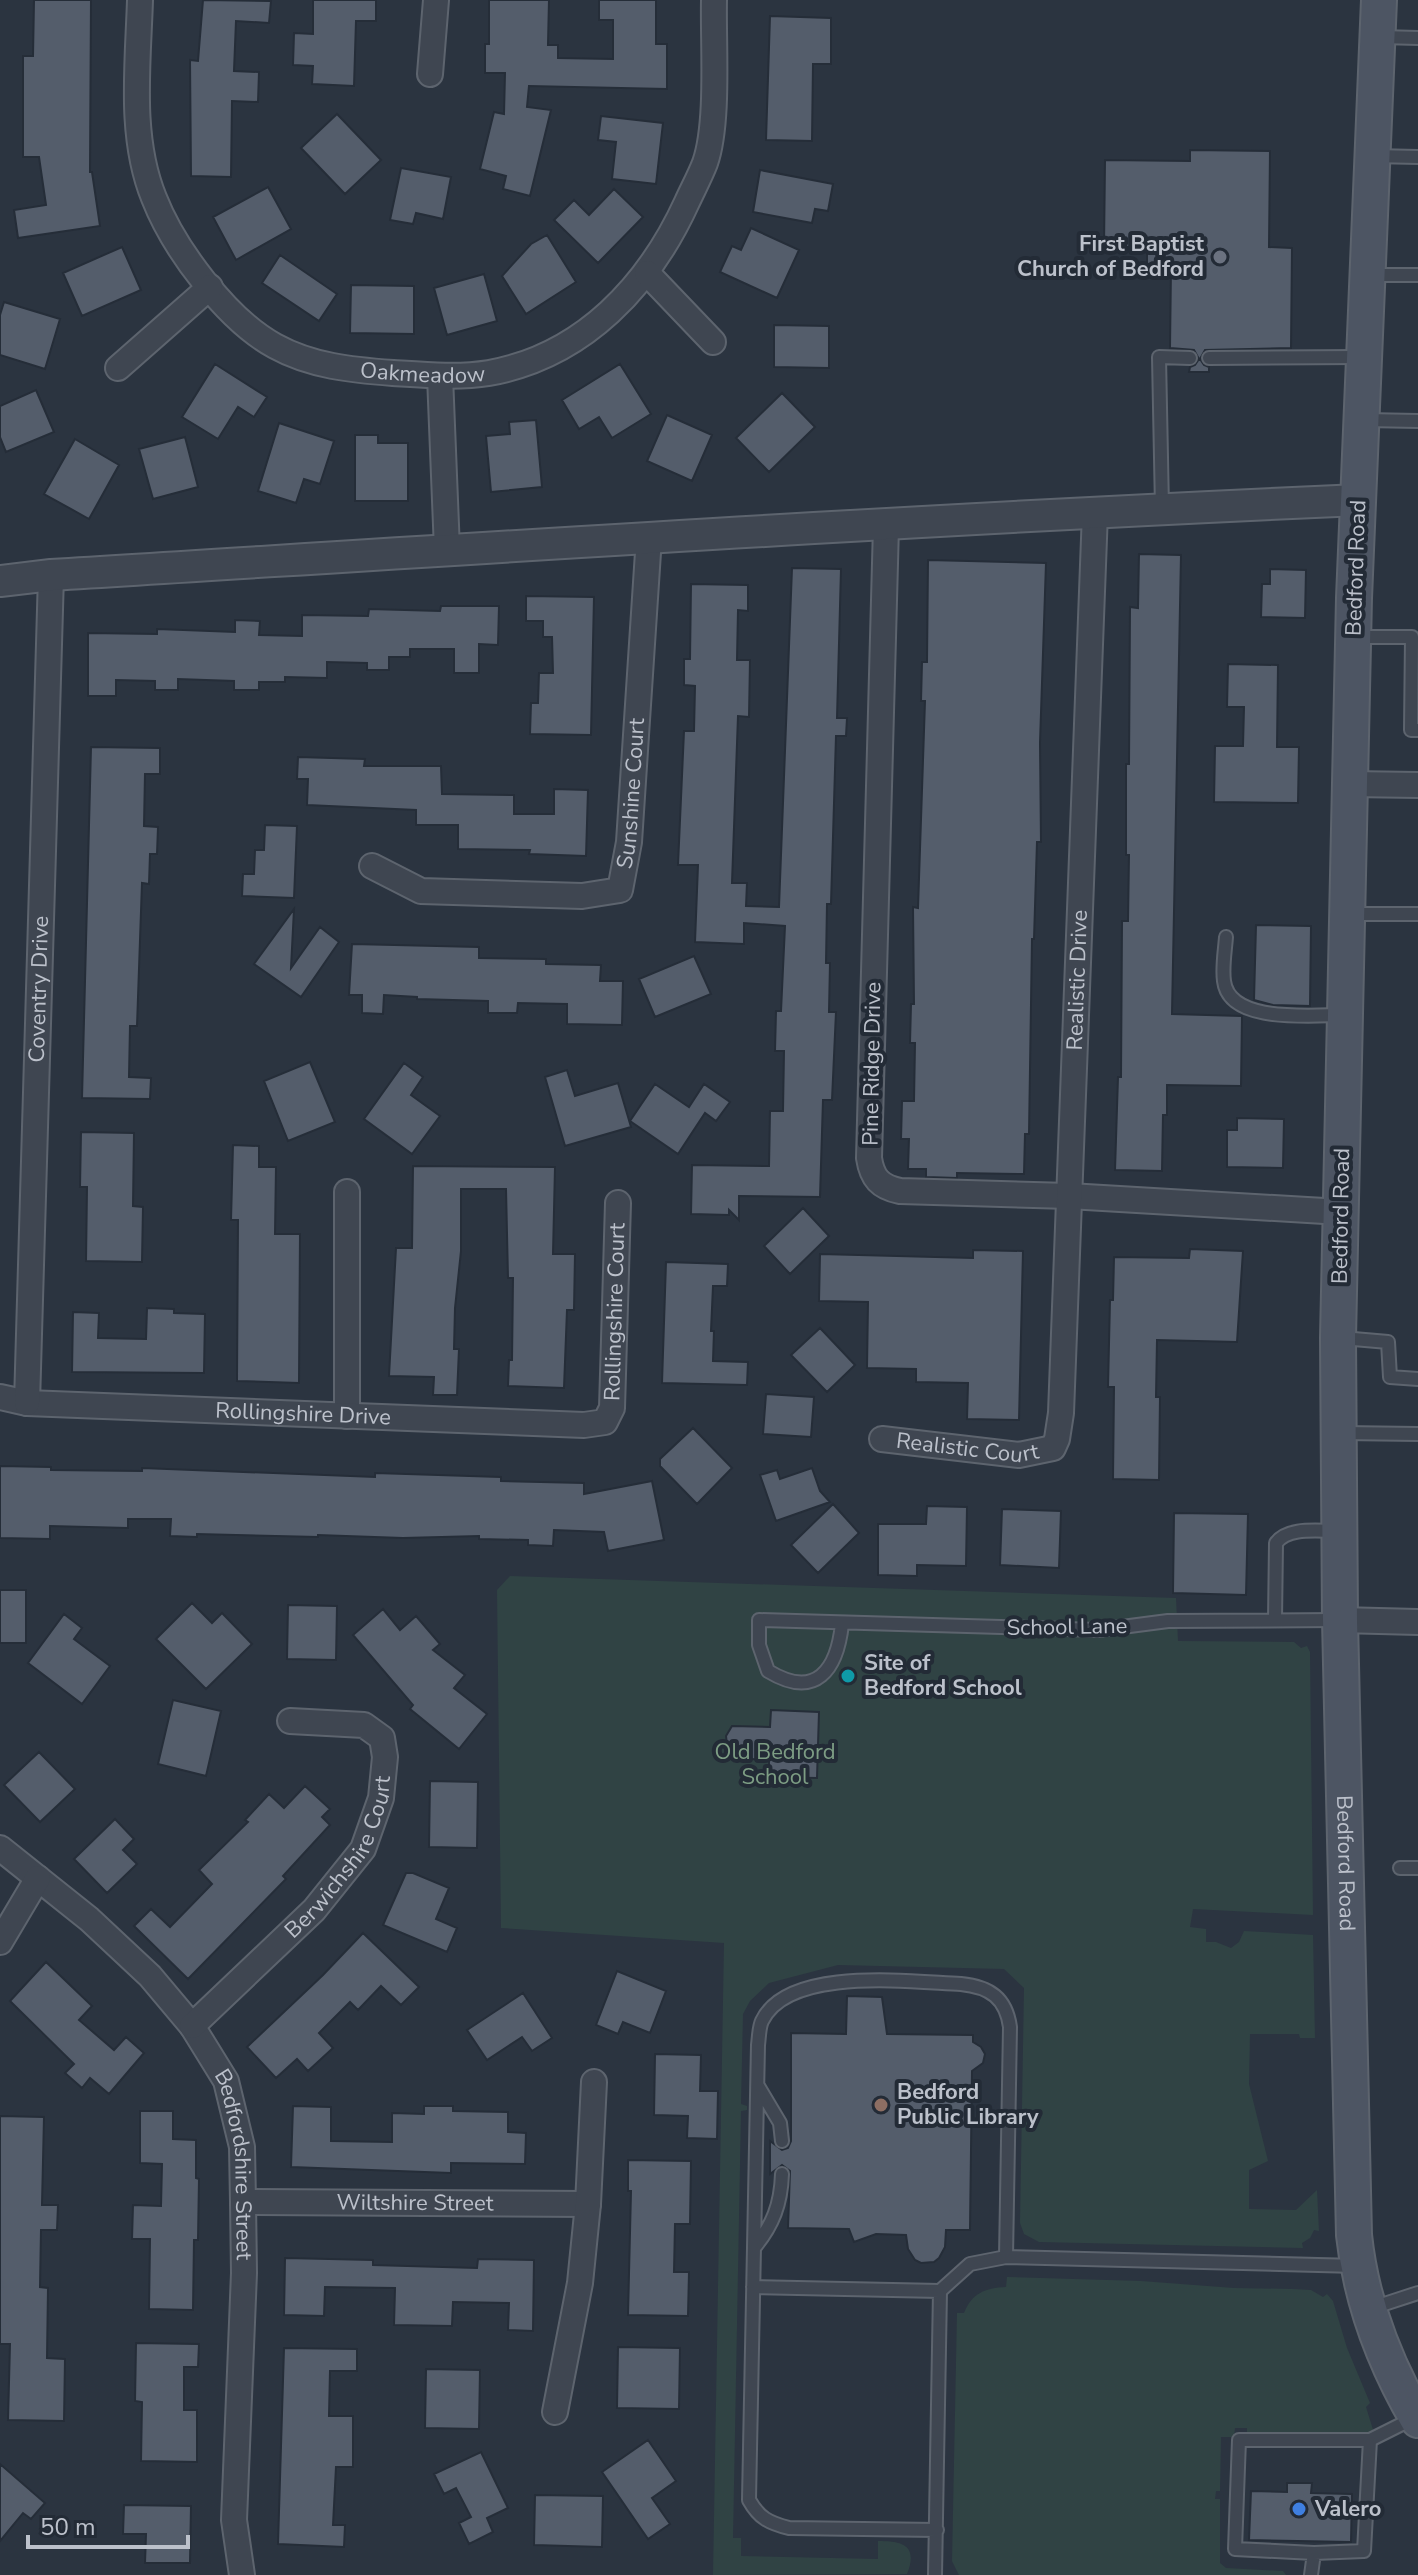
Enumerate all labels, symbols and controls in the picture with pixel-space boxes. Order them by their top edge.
place label: First Baptist Church of Bedford [1017,229,1205,284]
marker: First Baptist Church of Bedford [1211,248,1229,266]
street label: Oakmeadow [359,355,487,391]
street label: Bedford Road [1339,499,1373,637]
street label: Sunshine Court [609,717,652,871]
street label: Realistic Drive [1060,909,1095,1051]
street label: Coventry Drive [22,915,56,1063]
street label: Pine Ridge Drive [856,982,888,1146]
street label: Bedford Road [1325,1148,1357,1284]
street label: Rollingshire Court [597,1222,632,1402]
street label: Rollingshire Drive [215,1395,392,1432]
street label: Realistic Court [894,1426,1042,1470]
street label: School Lane [1006,1611,1128,1643]
place label: Site of Bedford School [864,1648,1022,1703]
marker: Site of Bedford School [839,1667,857,1685]
park label: Old Bedford School [715,1737,835,1792]
street label: Berwichshire Court [278,1774,398,1945]
street label: Bedford Road [1329,1795,1362,1932]
street label: Bedfordshire Street [207,2063,259,2261]
place label: Bedford Public Library [897,2077,1039,2132]
marker: Bedford Public Library [872,2096,890,2114]
street label: Wiltshire Street [337,2188,494,2218]
place label: Valero [1314,2494,1381,2524]
scale bar [28,2499,188,2549]
marker: Valero [1290,2500,1308,2518]
text: 50 m [40,2511,96,2543]

